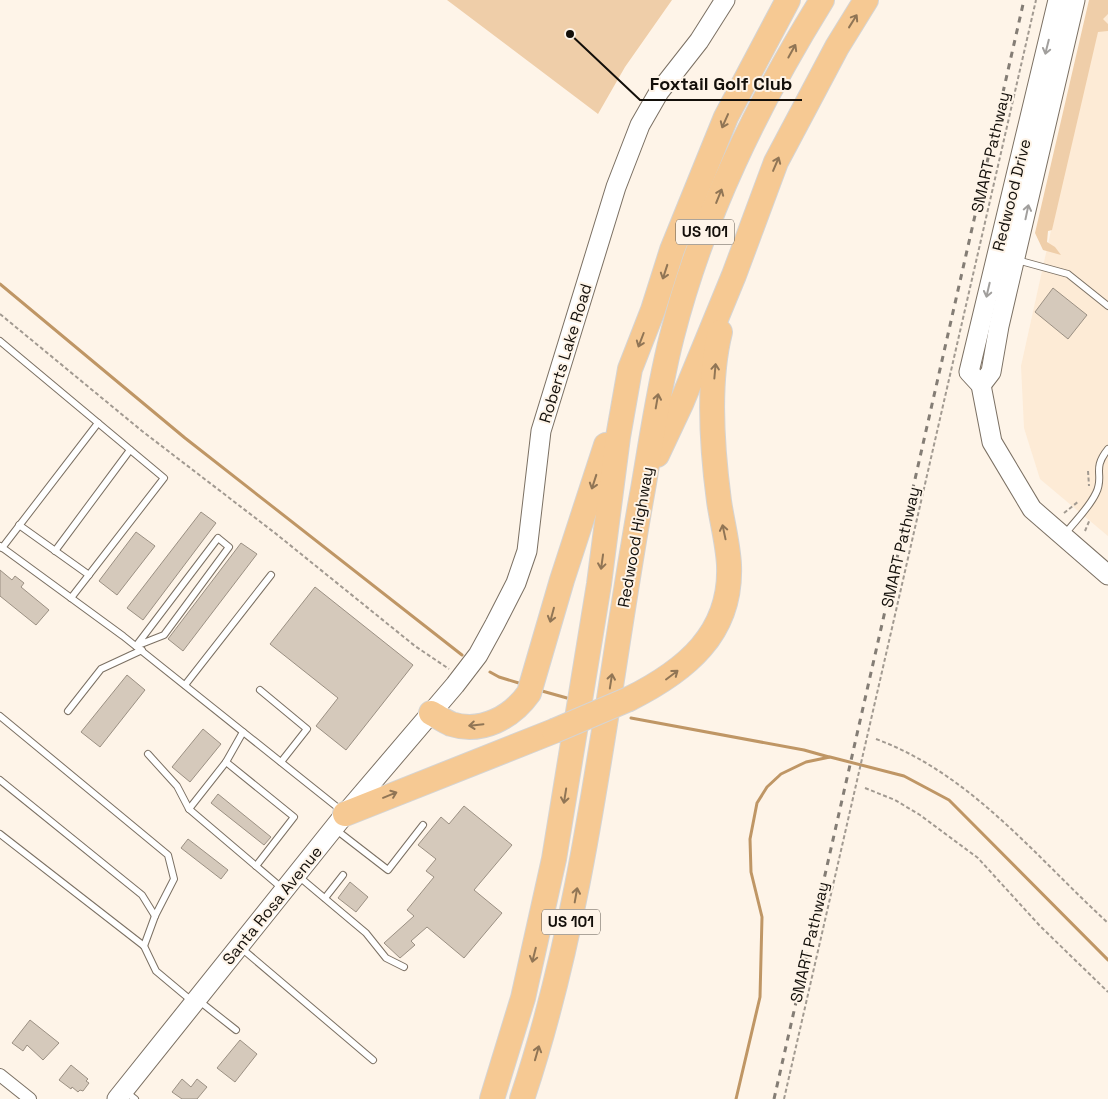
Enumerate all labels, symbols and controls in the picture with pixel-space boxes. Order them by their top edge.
one-way arrow [848,15,858,29]
one-way arrow [1042,39,1051,55]
one-way arrow [787,44,797,58]
callout: Foxtail Golf Club [640,67,802,100]
text: Foxtail Golf Club [650,72,792,95]
street label: SMART Pathway [966,90,1015,215]
one-way arrow [720,113,729,128]
street label: Redwood Drive [987,137,1036,253]
one-way arrow [771,157,781,172]
one-way arrow [715,189,724,204]
one-way arrow [1022,204,1032,220]
road number: US 101 [676,220,734,244]
one-way arrow [660,263,670,279]
street label: Roberts Lake Road [534,281,597,425]
one-way arrow [983,282,992,298]
one-way arrow [636,332,646,347]
one-way arrow [710,363,720,379]
one-way arrow [653,394,663,410]
street label: Redwood Highway [613,465,658,609]
one-way arrow [588,474,598,490]
street label: SMART Pathway [876,485,925,610]
one-way arrow [719,525,728,541]
one-way arrow [596,554,606,570]
one-way arrow [547,607,557,623]
one-way arrow [665,670,679,680]
one-way arrow [606,674,616,690]
one-way arrow [468,720,484,730]
one-way arrow [559,788,569,804]
one-way arrow [382,790,397,799]
street label: Santa Rosa Avenue [218,842,327,969]
street label: SMART Pathway [785,880,834,1005]
one-way arrow [571,887,581,903]
road number: US 101 [542,910,600,934]
one-way arrow [529,947,538,963]
one-way arrow [533,1045,542,1061]

